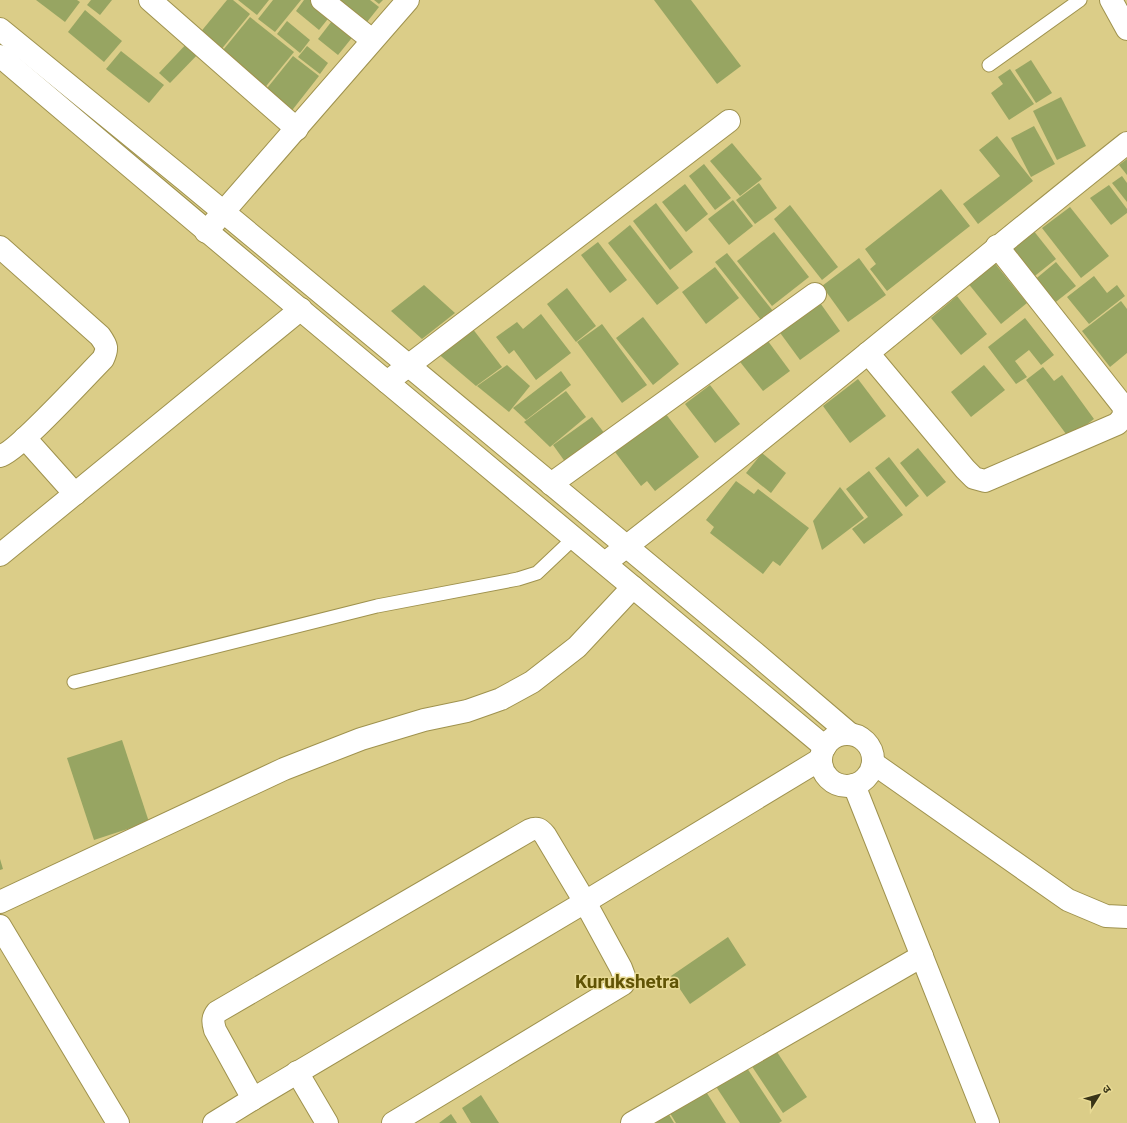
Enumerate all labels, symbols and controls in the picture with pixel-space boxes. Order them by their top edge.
district label: Kurukshetra [575,970,679,993]
north arrow [1079,1075,1119,1115]
text: उ [1099,1083,1114,1096]

